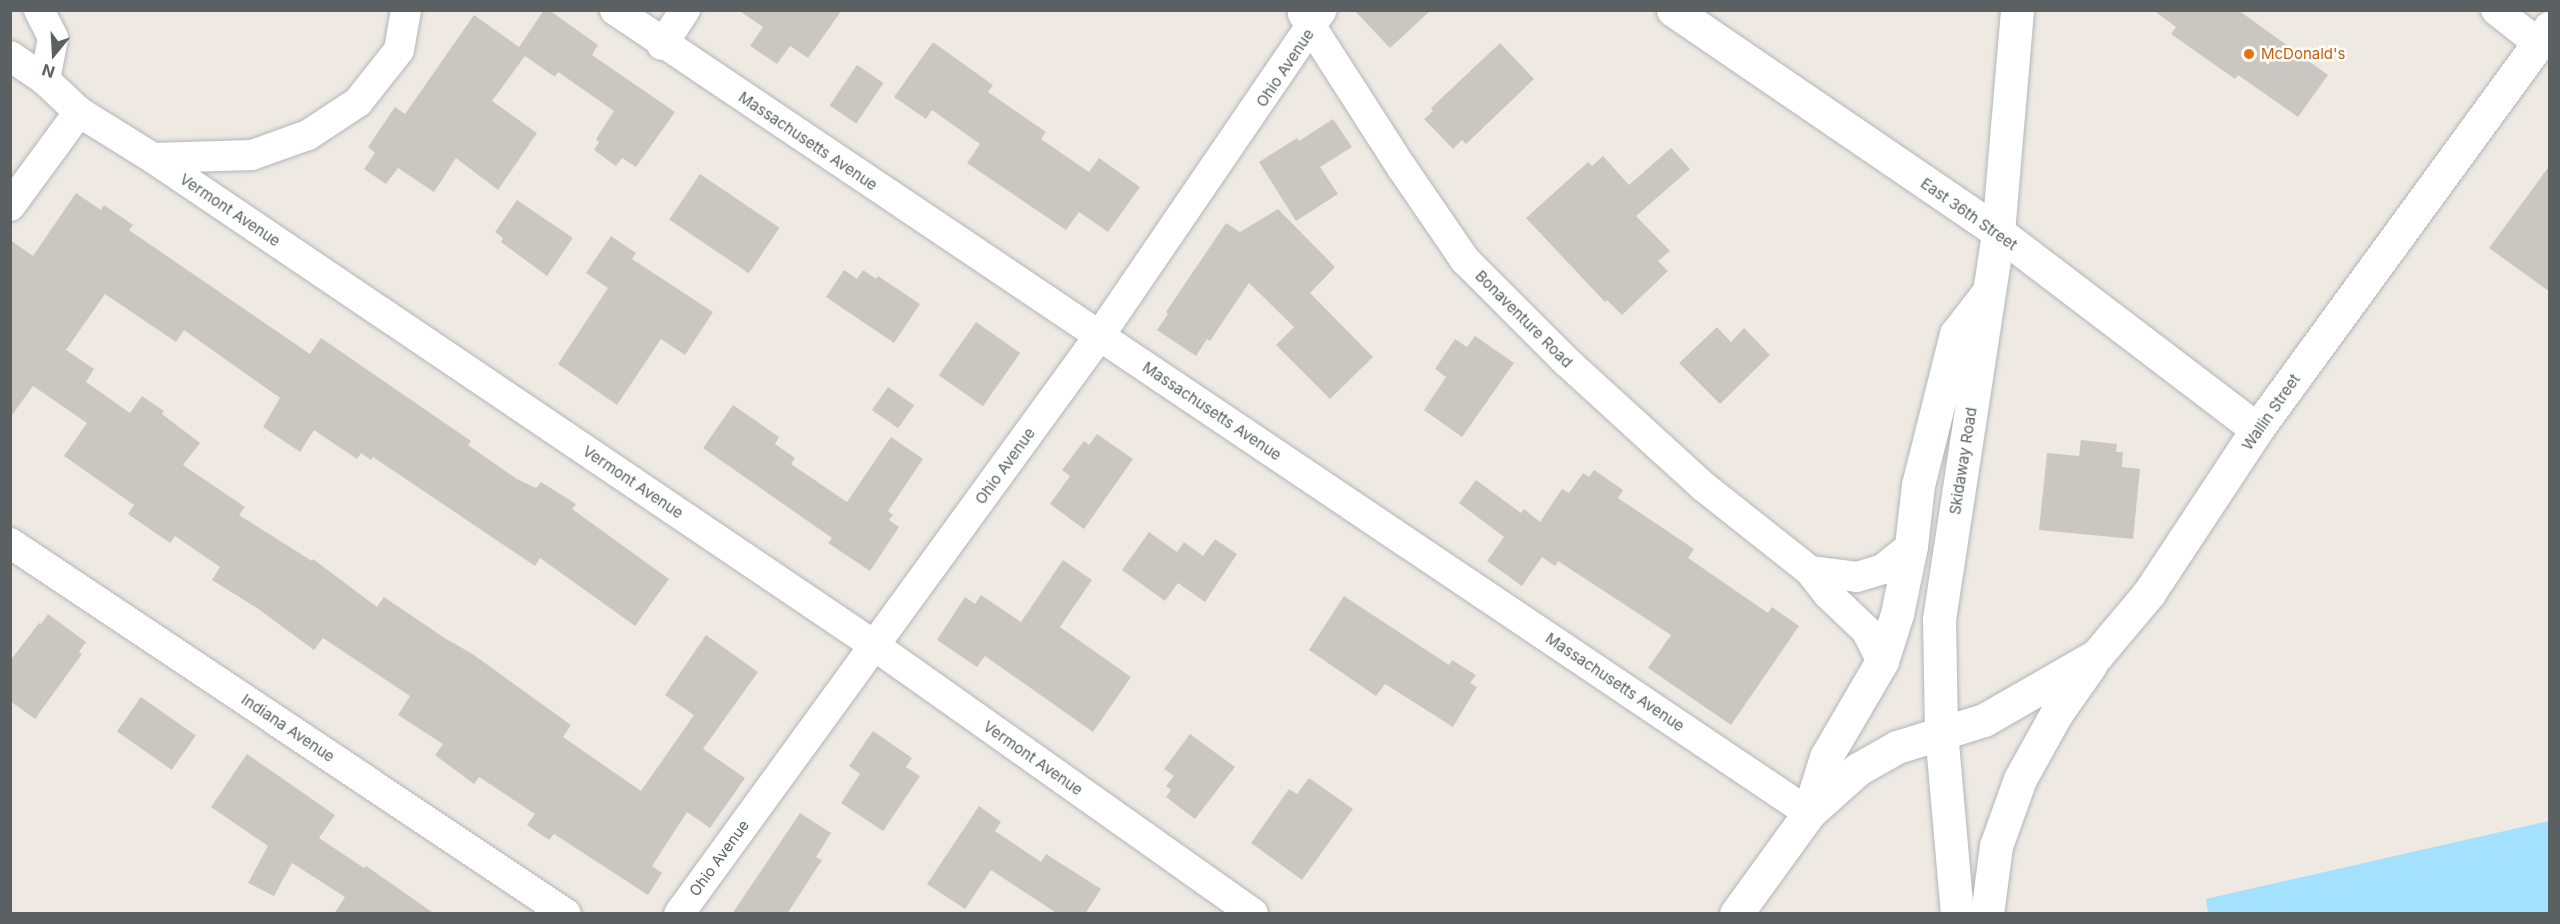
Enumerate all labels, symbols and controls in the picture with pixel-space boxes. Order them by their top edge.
north arrow [24,24,84,84]
street label: Ohio Avenue [1252,26,1318,110]
place label: McDonald's [2261,45,2345,63]
marker: McDonald's [2242,47,2256,61]
text: N [40,60,57,83]
street label: Massachusetts Avenue [735,88,881,194]
street label: Vermont Avenue [176,170,284,250]
street label: East 36th Street [1917,174,2021,254]
street label: Bonaventure Road [1472,267,1576,371]
street label: Massachusetts Avenue [1139,358,1285,464]
street label: Wallin Street [2238,370,2304,454]
street label: Skidaway Road [1946,406,1980,516]
street label: Ohio Avenue [971,424,1039,508]
street label: Vermont Avenue [579,442,687,522]
street label: Massachusetts Avenue [1542,629,1688,735]
street label: Indiana Avenue [238,690,338,766]
street label: Vermont Avenue [980,717,1086,799]
street label: Ohio Avenue [685,816,753,900]

